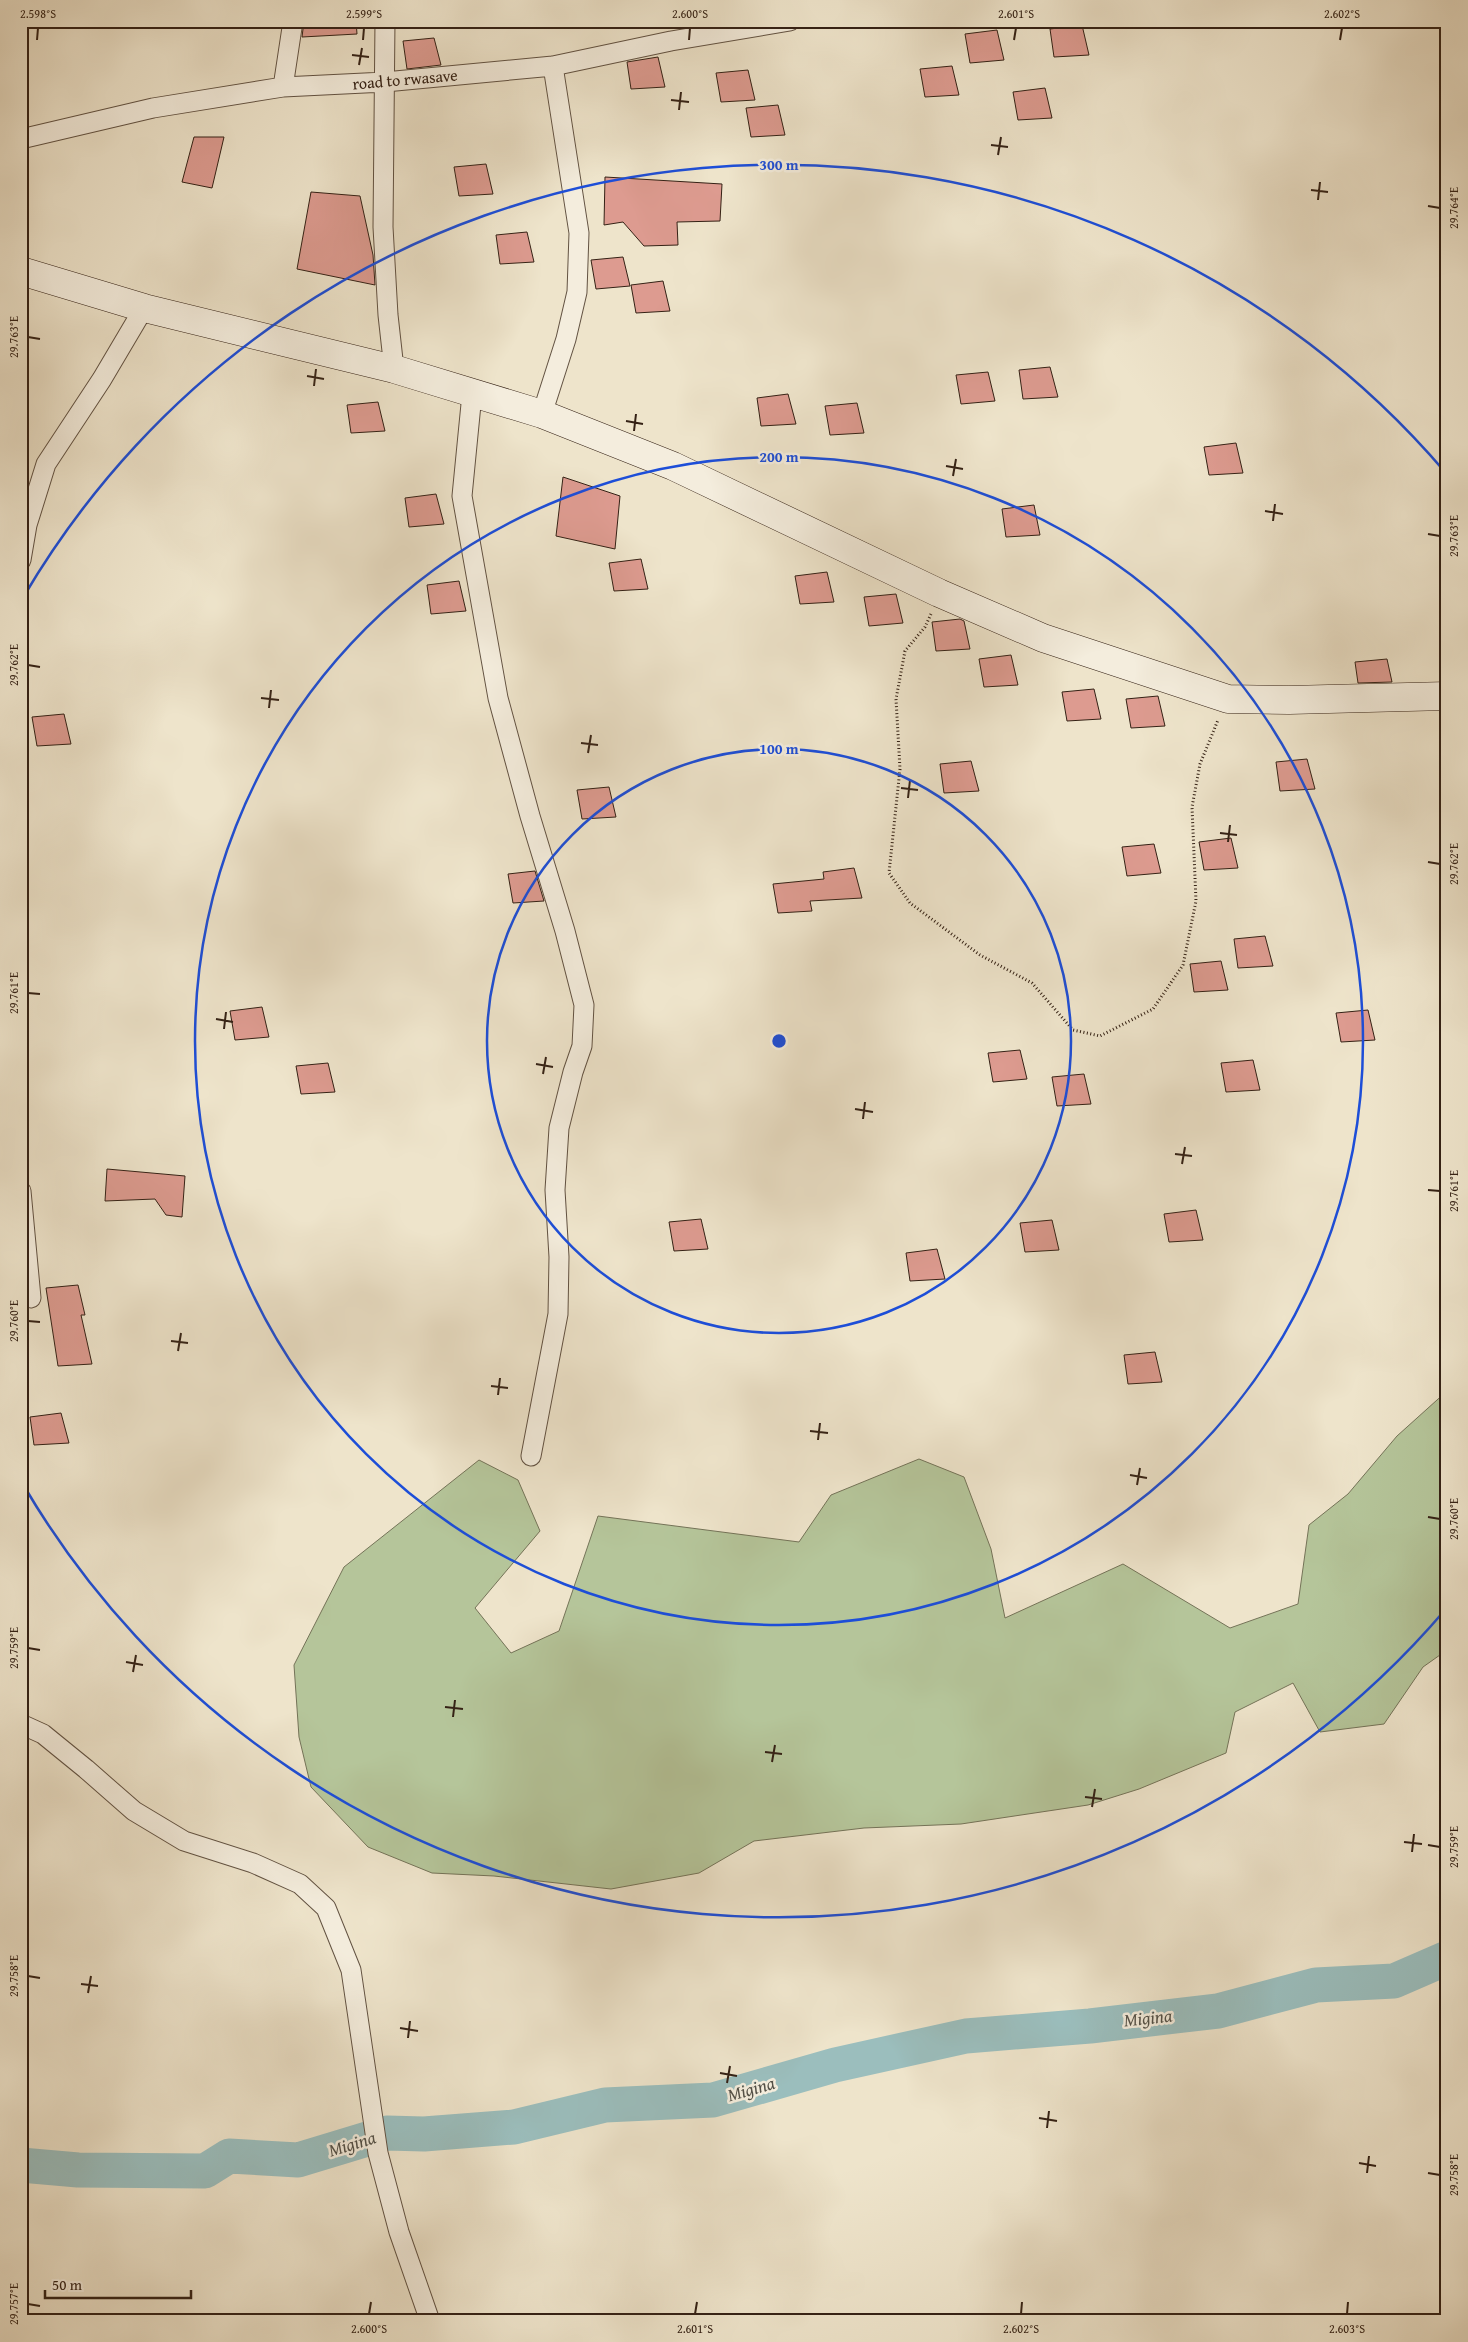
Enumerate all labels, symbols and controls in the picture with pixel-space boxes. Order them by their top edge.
text: 2.598°S [20,5,56,22]
text: 2.599°S [346,5,382,22]
text: 2.600°S [672,5,708,22]
text: 2.601°S [998,5,1034,22]
text: 2.602°S [1324,5,1360,22]
street label: road to rwasave [351,62,459,96]
text: 300 m [759,154,799,175]
text: 29.764°E [1445,187,1462,229]
text: 29.763°E [5,316,22,358]
text: 200 m [759,446,799,467]
text: 29.763°E [1445,515,1462,557]
text: 29.762°E [5,644,22,686]
text: 100 m [759,738,799,759]
text: 29.762°E [1445,843,1462,885]
text: 29.761°E [5,972,22,1014]
centre of rings [770,1032,788,1050]
text: 29.761°E [1445,1170,1462,1212]
text: 29.760°E [5,1300,22,1342]
text: 29.760°E [1445,1498,1462,1540]
text: 29.759°E [5,1627,22,1669]
text: 29.759°E [1445,1826,1462,1868]
text: 29.758°E [5,1955,22,1997]
water label: Migina [1122,2001,1174,2033]
water label: Migina [724,2069,778,2108]
water label: Migina [325,2123,380,2163]
text: 29.758°E [1445,2154,1462,2196]
scale bar [45,2267,191,2299]
text: 50 m [52,2274,83,2295]
text: 29.757°E [5,2283,22,2325]
text: 2.600°S [351,2320,387,2337]
text: 2.601°S [677,2320,713,2337]
text: 2.602°S [1003,2320,1039,2337]
text: 2.603°S [1329,2320,1365,2337]

